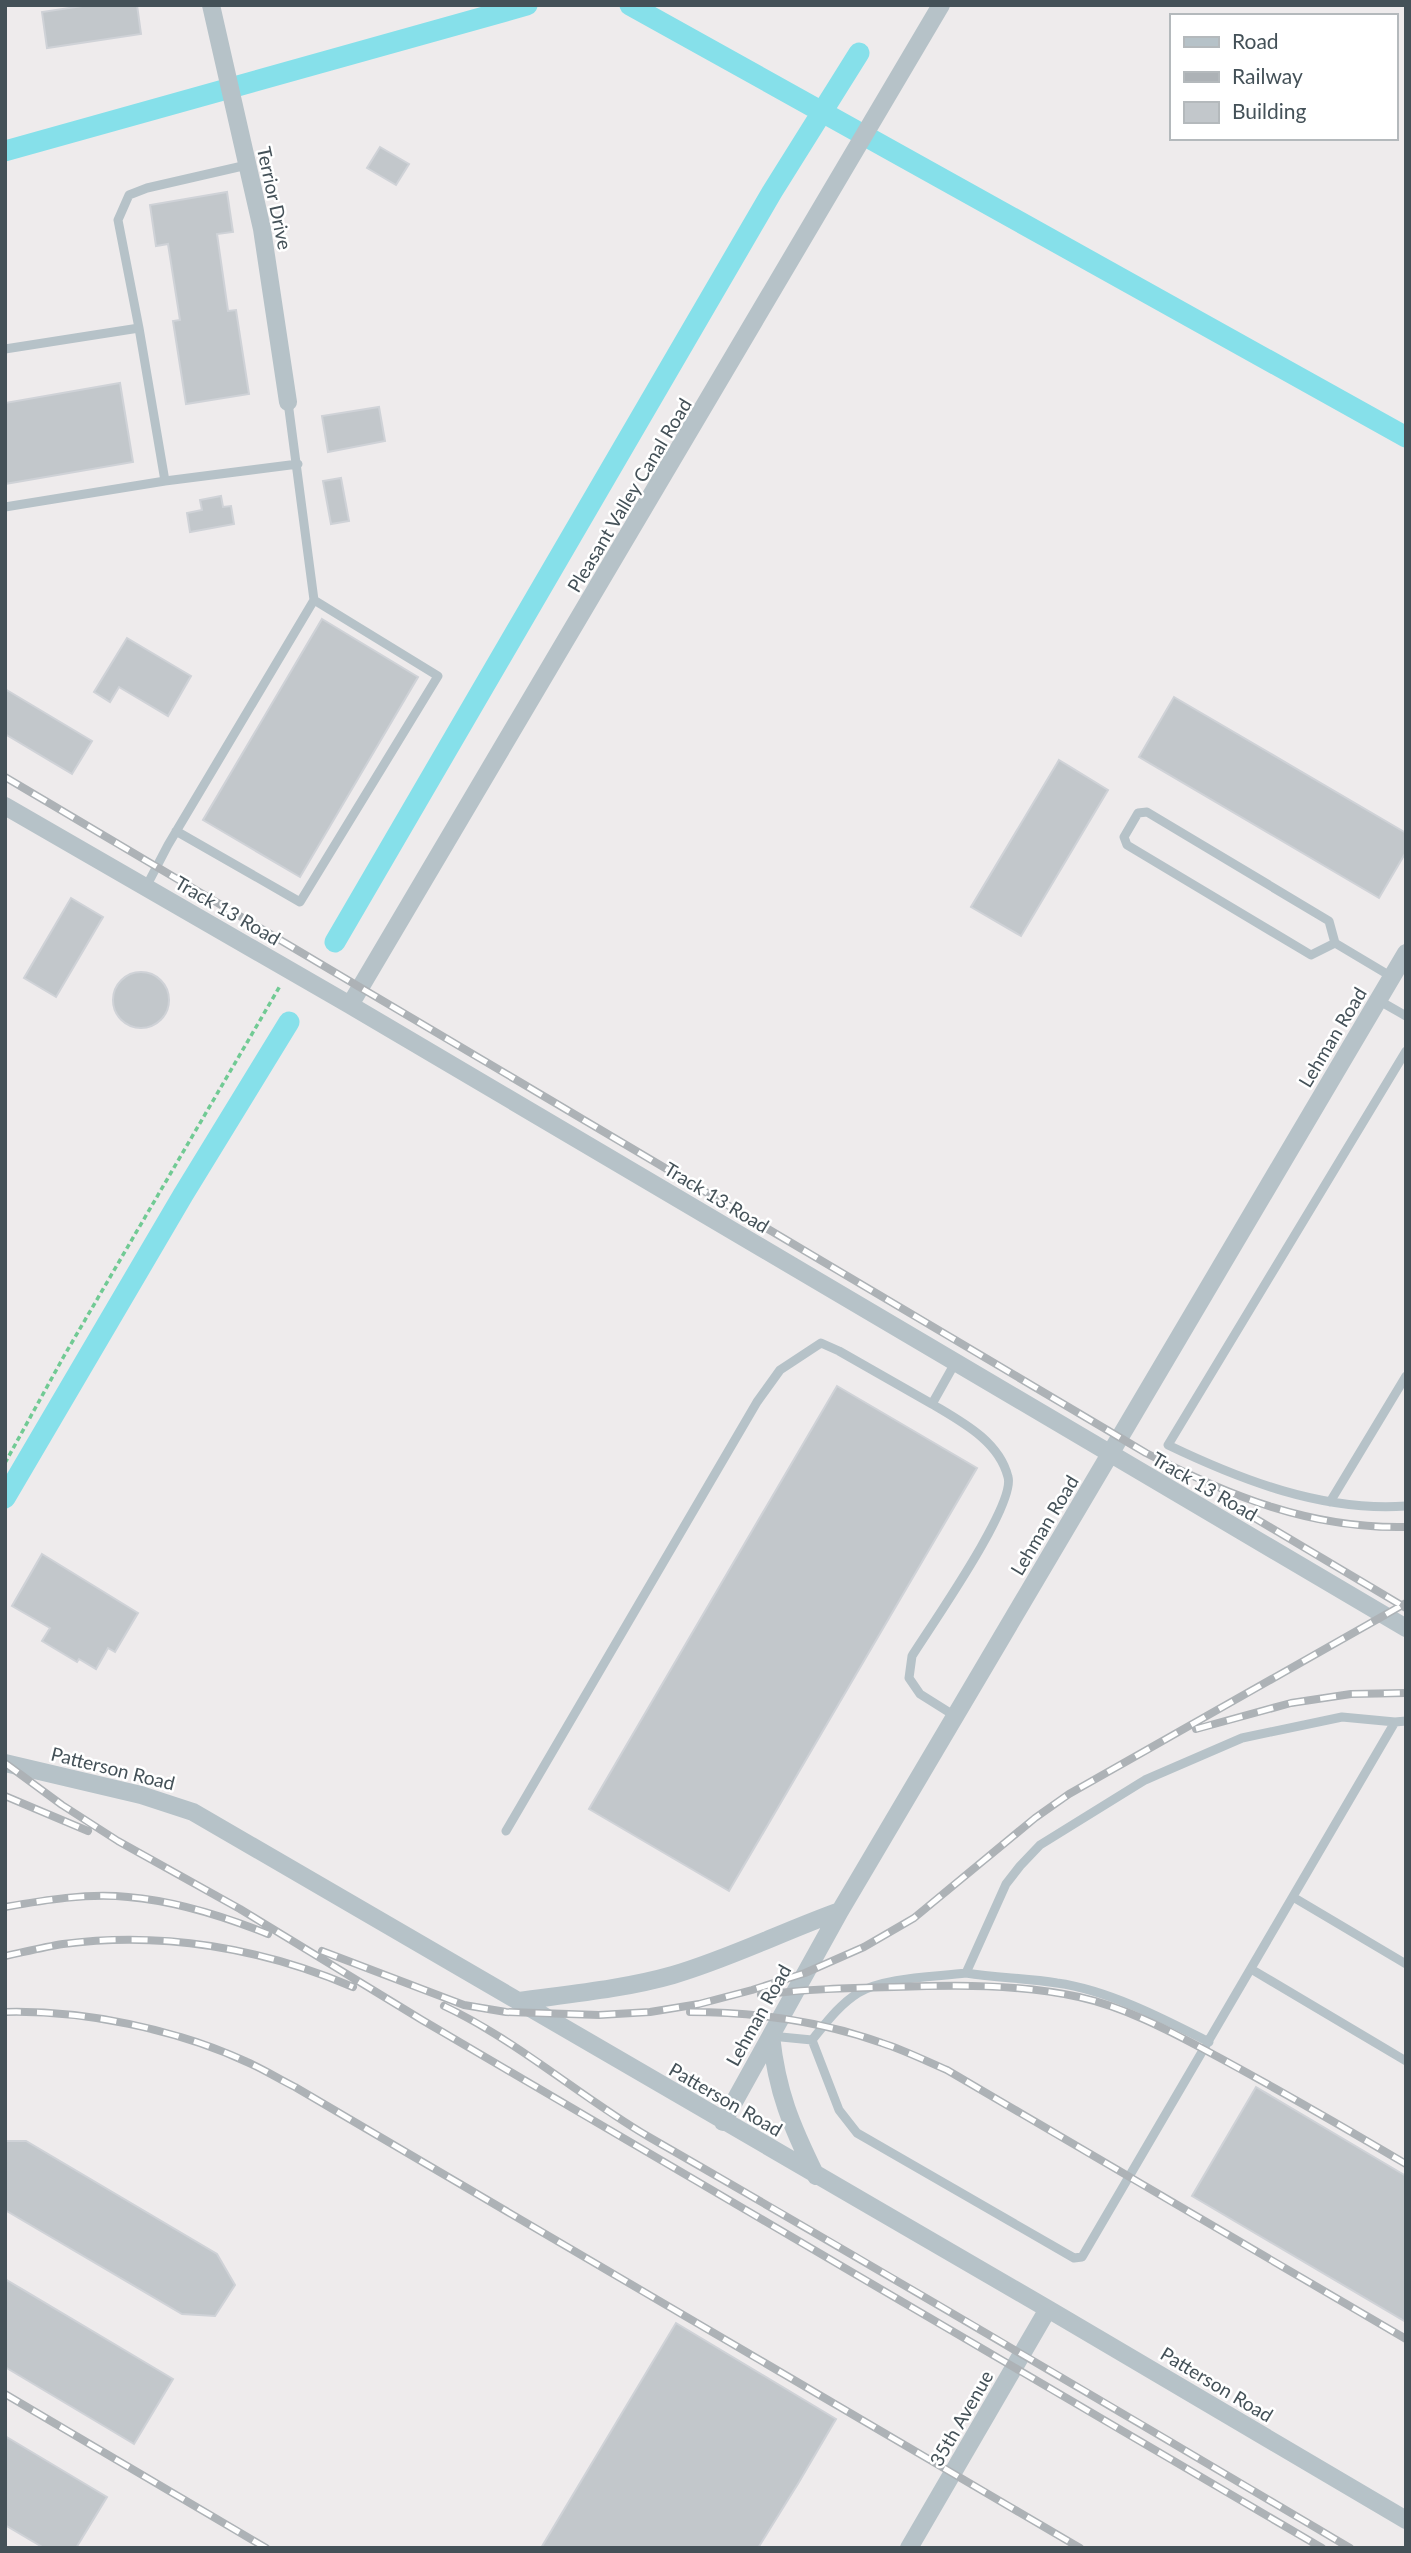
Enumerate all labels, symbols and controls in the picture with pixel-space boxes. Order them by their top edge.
legend [1170,14,1397,140]
text: Road [1232,28,1279,53]
text: Railway [1232,63,1303,88]
text: Building [1232,98,1307,123]
street label: Terrior Drive [253,144,297,252]
street label: Pleasant Valley Canal Road [562,394,696,596]
street label: Track 13 Road [171,871,285,949]
street label: Lehman Road [1293,983,1371,1091]
street label: Track 13 Road [661,1157,773,1237]
street label: Track 13 Road [1148,1447,1262,1525]
street label: Lehman Road [1005,1471,1083,1579]
street label: Patterson Road [49,1741,177,1795]
street label: Lehman Road [721,1960,795,2070]
street label: Patterson Road [665,2057,787,2141]
street label: Patterson Road [1157,2341,1277,2427]
street label: 35th Avenue [924,2366,998,2470]

